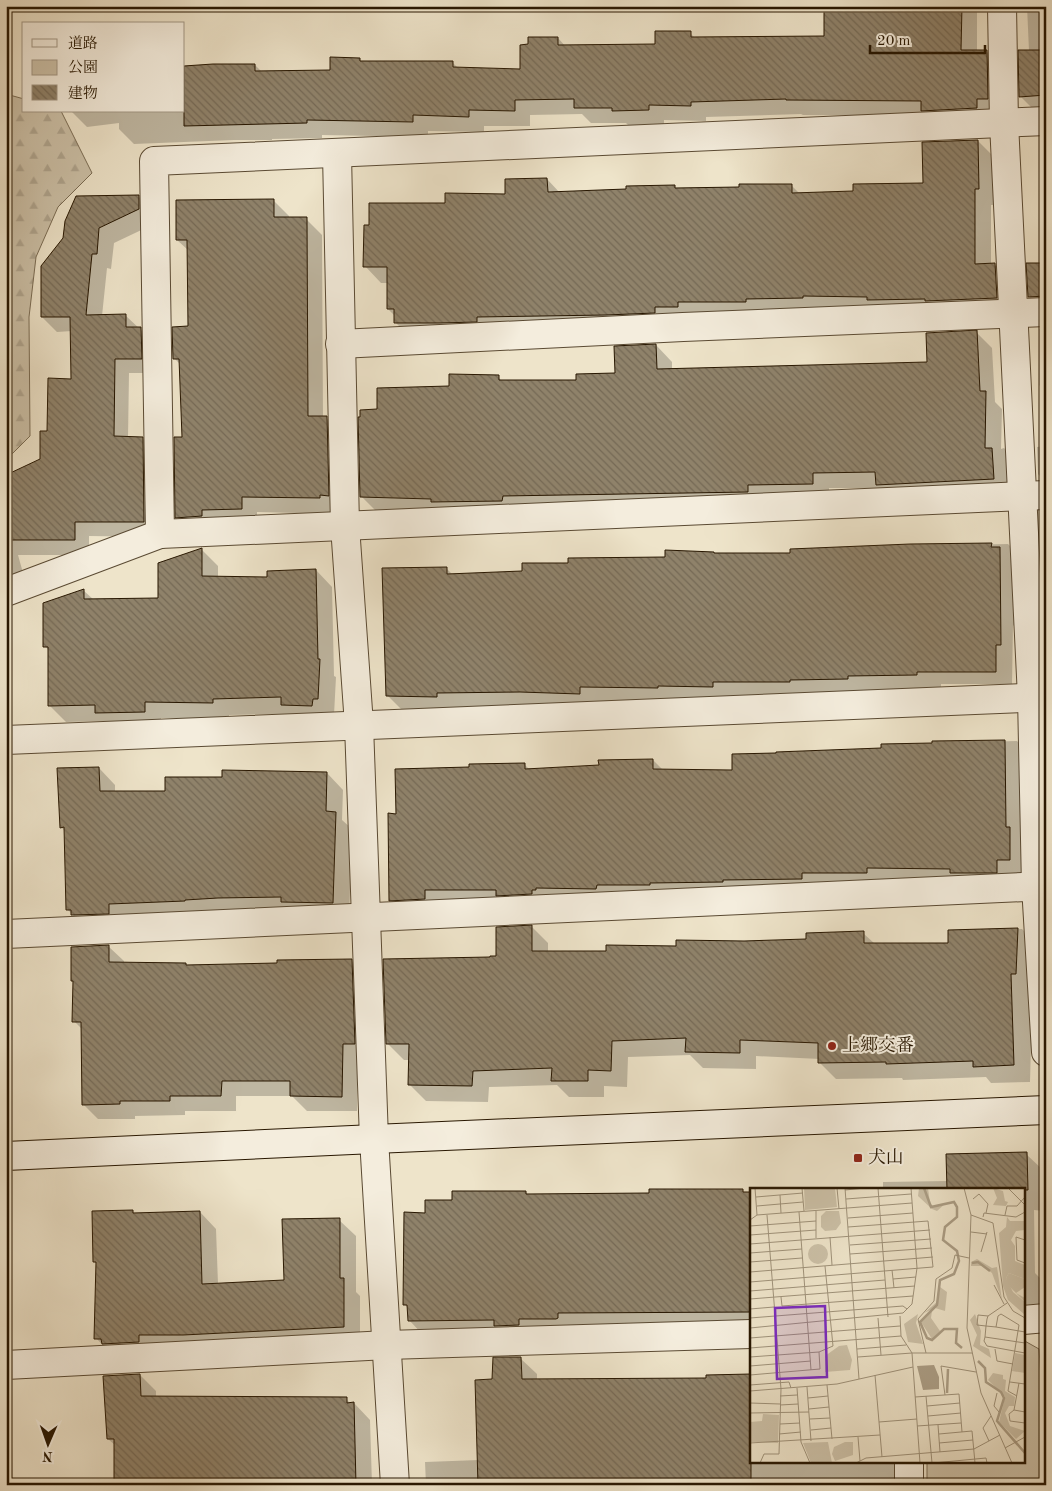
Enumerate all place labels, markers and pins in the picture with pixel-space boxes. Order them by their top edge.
place label: 上郷交番 [842,1035,914,1055]
marker: 上郷交番 [826,1040,838,1052]
place label: 犬山 [868,1147,904,1167]
marker: 犬山 [852,1152,864,1164]

